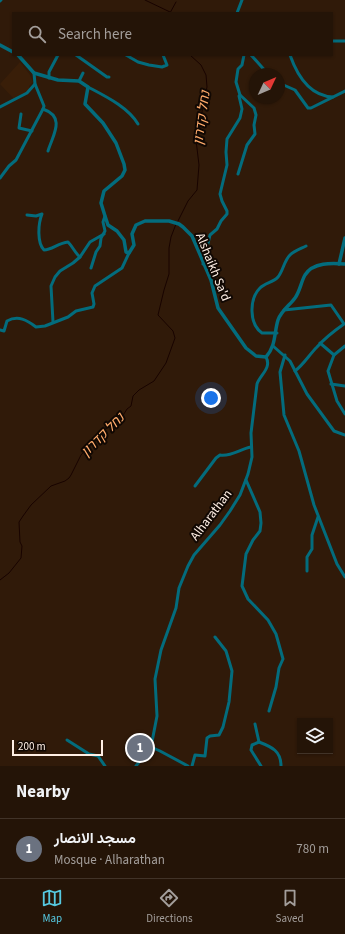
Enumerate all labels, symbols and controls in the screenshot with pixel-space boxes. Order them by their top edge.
search box [12,12,333,56]
icon: search [26,23,48,45]
text: Search here [58,24,132,45]
north arrow [249,68,285,104]
water label: נחל קדרון [188,89,216,146]
street label: Alshaikh Sa'd [191,230,235,304]
your location [201,388,221,408]
water label: נחל קדרון [77,408,130,461]
street label: Alharathan [186,486,236,544]
map controls [297,718,333,754]
button: layers [297,718,333,754]
pin: 1 [127,733,153,763]
scale bar [12,738,103,757]
text: 200 m [18,739,46,754]
text: Nearby [16,780,70,804]
text: مسجد الانصار [54,828,136,849]
text: 1 [26,840,32,858]
text: 780 m [296,840,329,858]
text: Mosque · Alharathan [54,851,165,869]
tab: Map [41,887,63,926]
tab: Directions [146,887,193,926]
tab: Saved [276,887,304,926]

